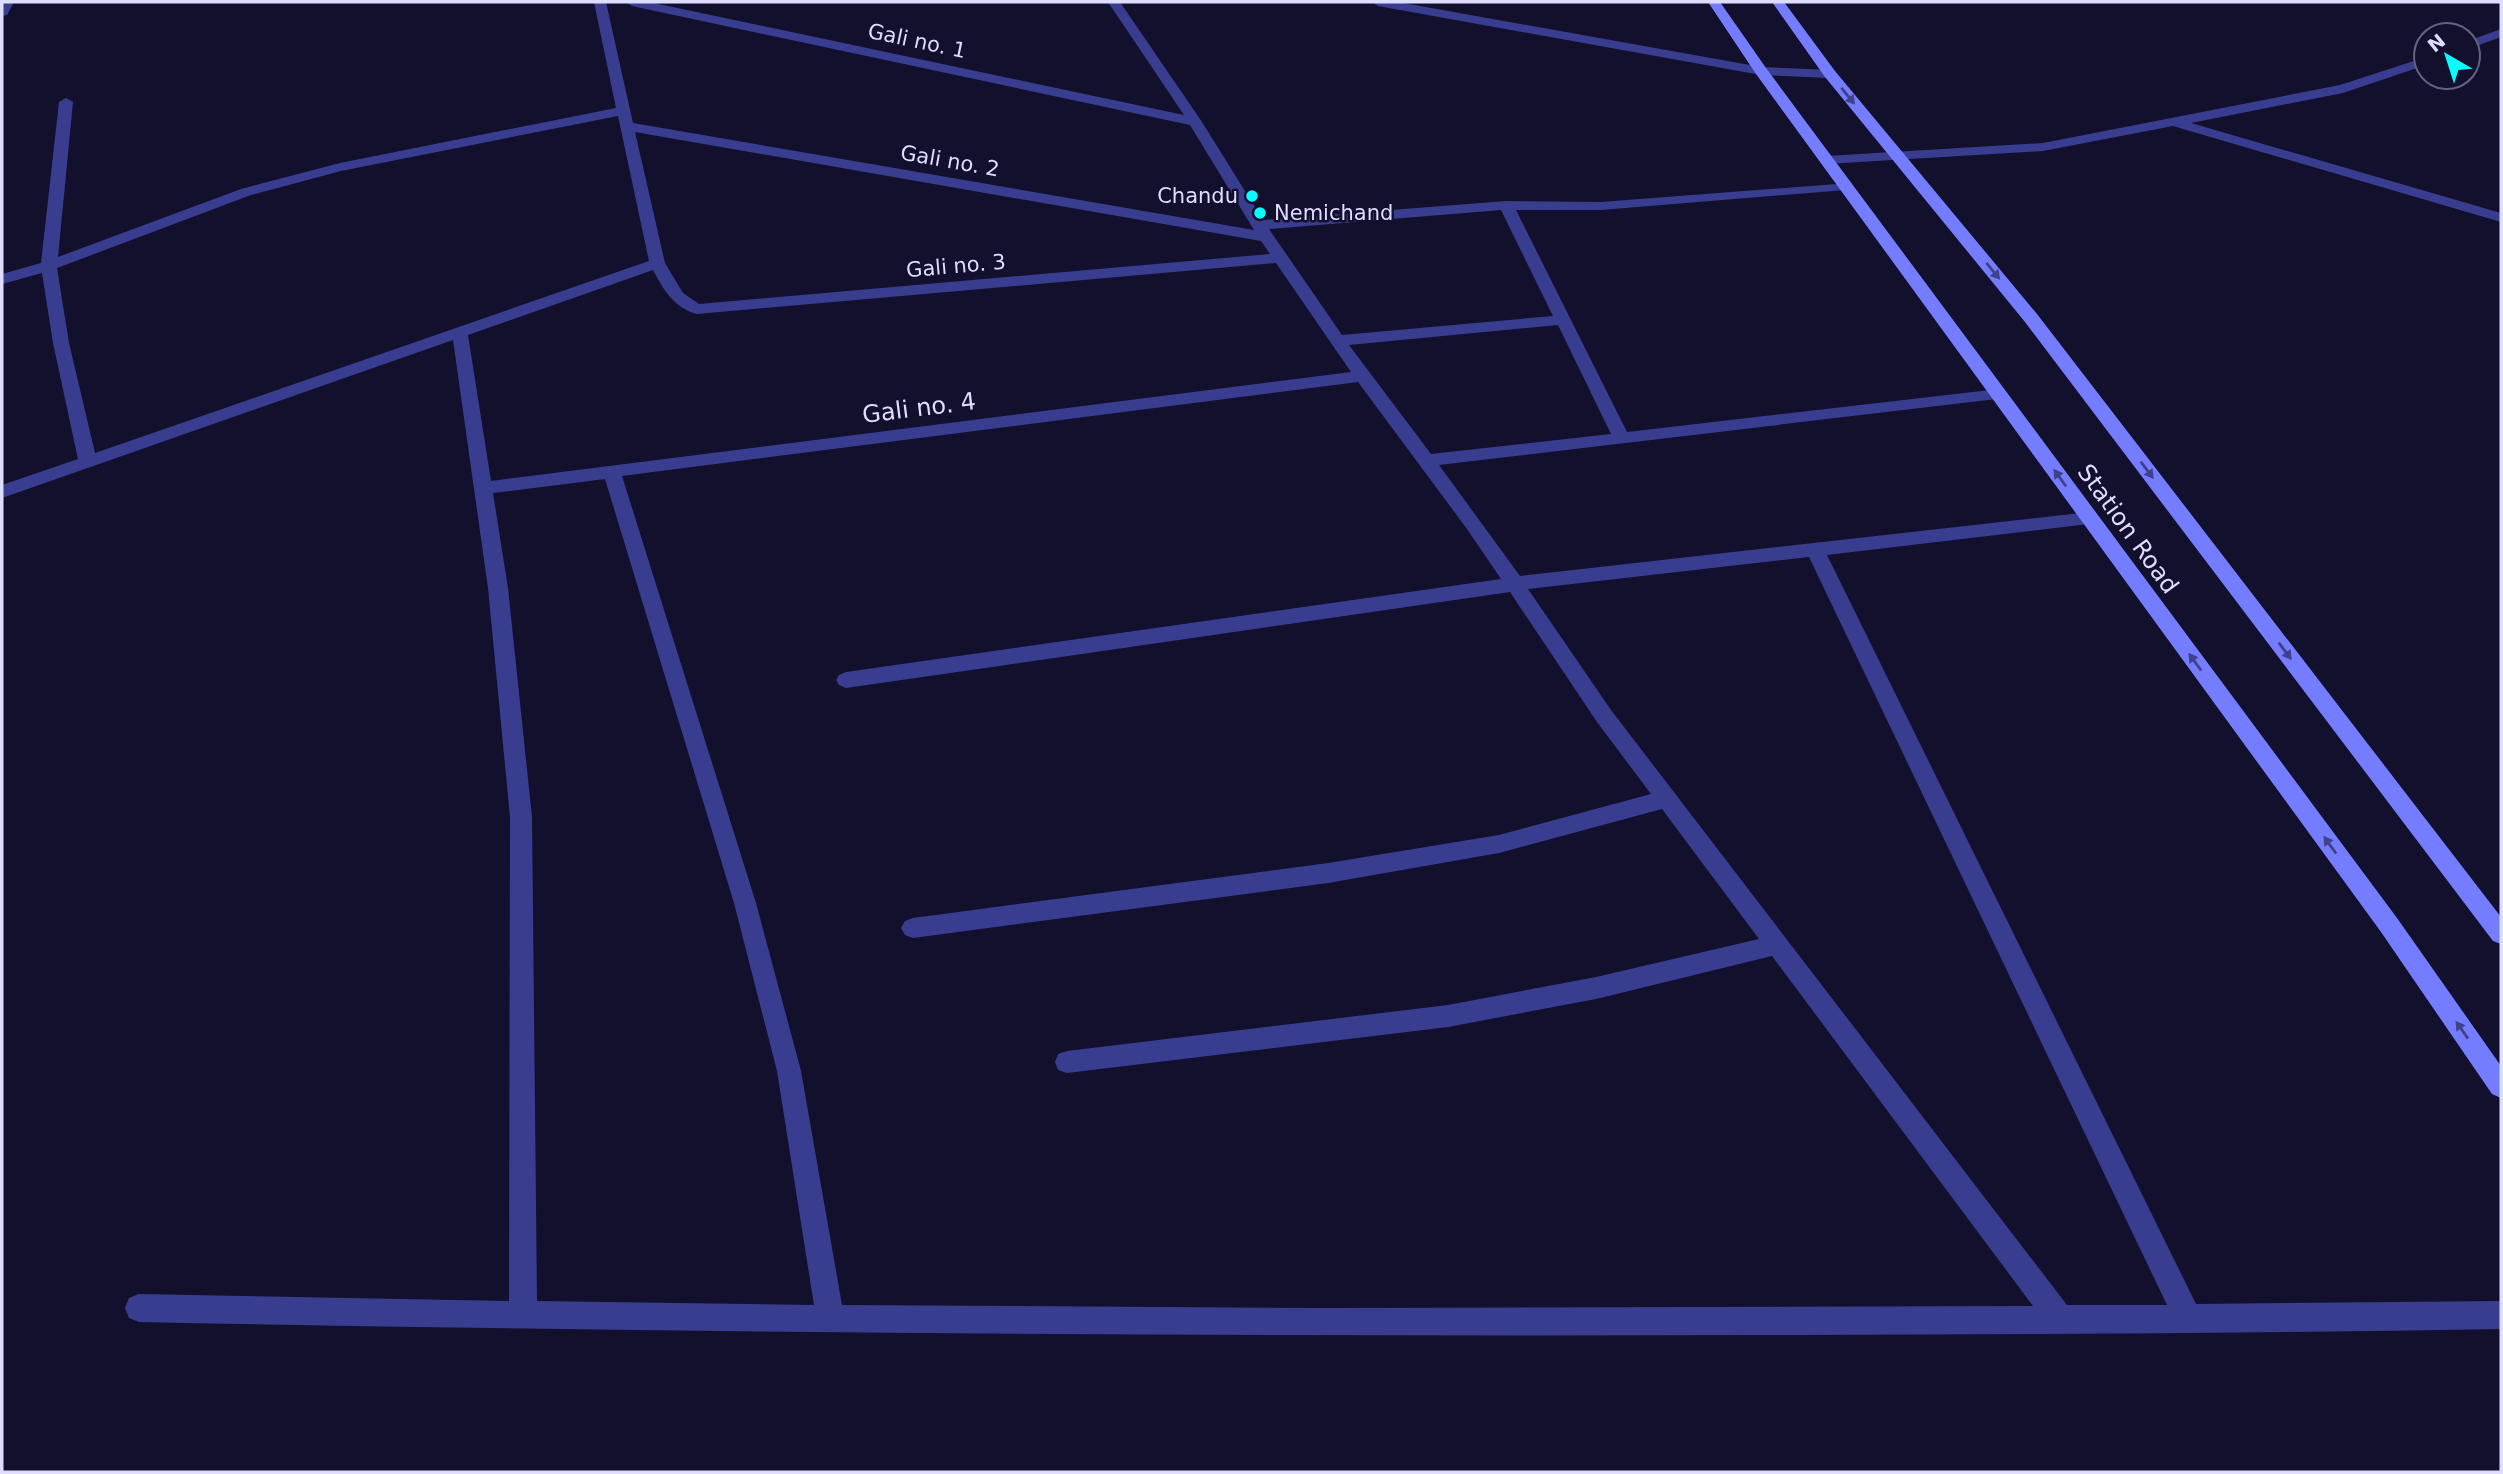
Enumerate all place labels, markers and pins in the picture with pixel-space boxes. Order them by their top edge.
place label: Chandu [1157,184,1238,208]
marker: Chandu [1244,188,1260,204]
place label: Nemichand [1274,201,1393,225]
marker: Nemichand [1252,205,1268,221]

